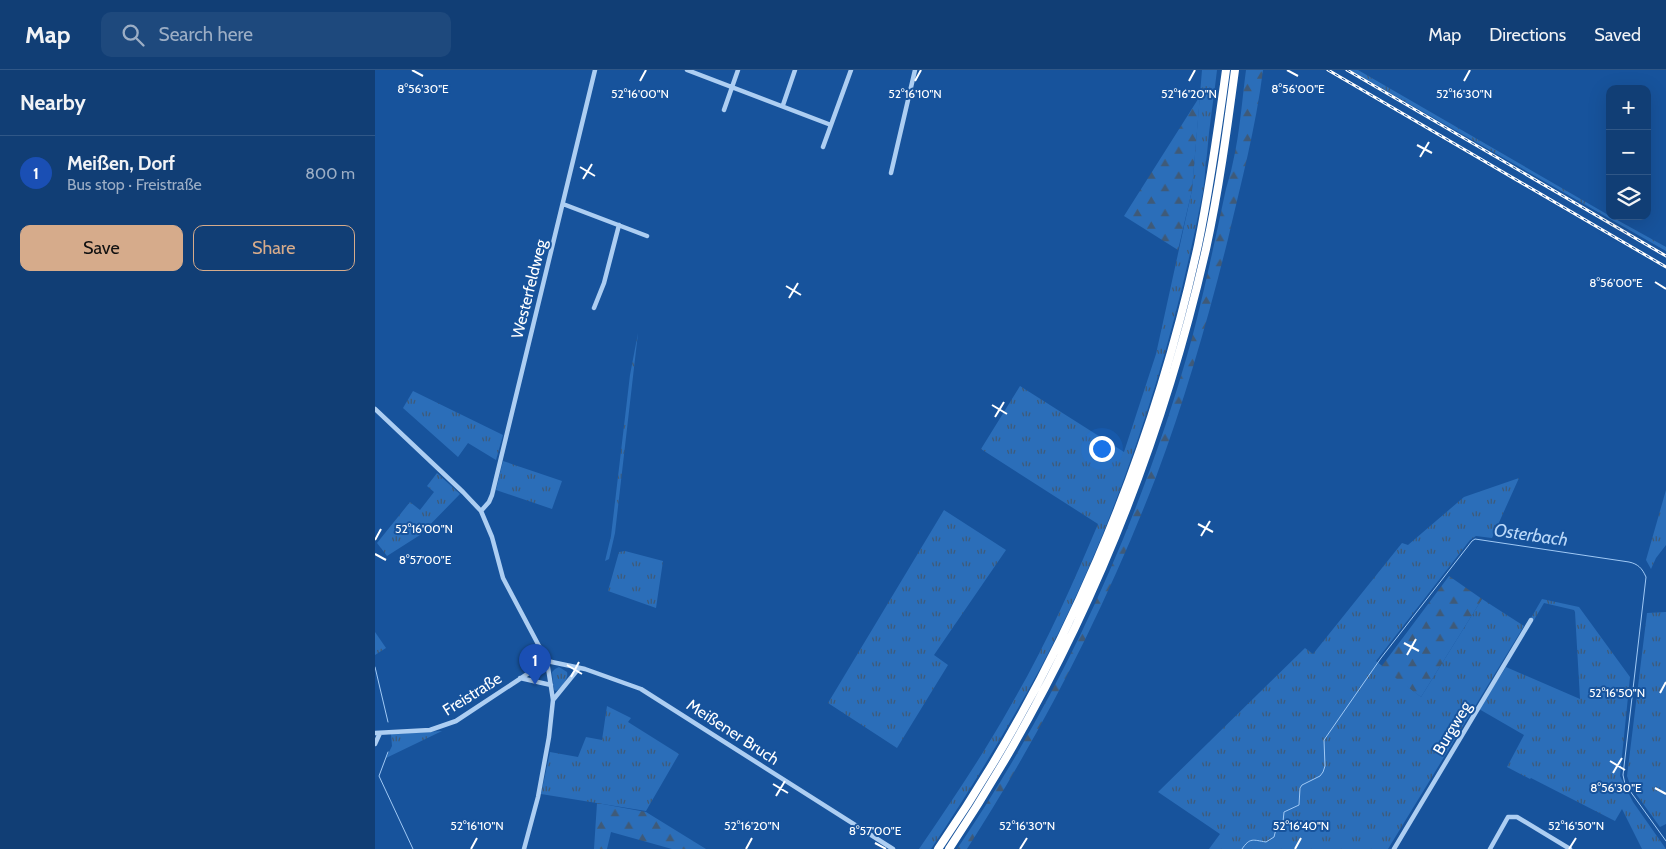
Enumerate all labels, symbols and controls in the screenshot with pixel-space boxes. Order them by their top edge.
search box [101,12,451,57]
text: Map [25,20,71,49]
icon: search [119,21,147,49]
text: Search here [159,23,253,46]
text: Map [1428,24,1461,46]
text: Directions [1489,24,1566,46]
text: Saved [1594,24,1641,46]
text: 8°56'30"E [397,81,449,96]
text: 8°56'00"E [1271,81,1325,96]
map controls [1606,85,1651,220]
button: + [1606,85,1651,130]
text: 52°16'00"N [611,86,669,101]
text: 52°16'10"N [888,86,942,101]
text: 52°16'20"N [1161,86,1217,101]
text: 52°16'30"N [1436,86,1492,101]
text: Nearby [20,90,86,115]
button: − [1606,130,1651,175]
text: Meißen, Dorf [67,152,175,175]
text: 1 [33,164,39,183]
text: 800 m [305,164,355,183]
text: Bus stop · Freistraße [67,175,202,194]
button: layers [1606,175,1651,220]
button: Save [20,225,183,271]
button: Share [193,225,355,271]
street label: Westerfeldweg [508,236,551,341]
text: 8°56'00"E [1589,275,1643,290]
your location [1089,436,1115,462]
water label: Osterbach [1493,519,1569,551]
text: 52°16'00"N [395,521,453,536]
text: 8°57'00"E [399,552,452,567]
pin: 1 [519,644,551,685]
street label: Freistraße [439,668,505,720]
text: 52°16'50"N [1589,685,1645,700]
street label: Meißener Bruch [683,695,783,769]
street label: Burgweg [1429,697,1476,758]
text: 8°56'30"E [1590,780,1642,795]
text: 52°16'10"N [450,818,504,833]
text: 52°16'20"N [724,818,780,833]
text: 52°16'30"N [999,818,1055,833]
text: 52°16'40"N [1273,818,1329,833]
text: 52°16'50"N [1548,818,1604,833]
text: 8°57'00"E [849,823,902,838]

